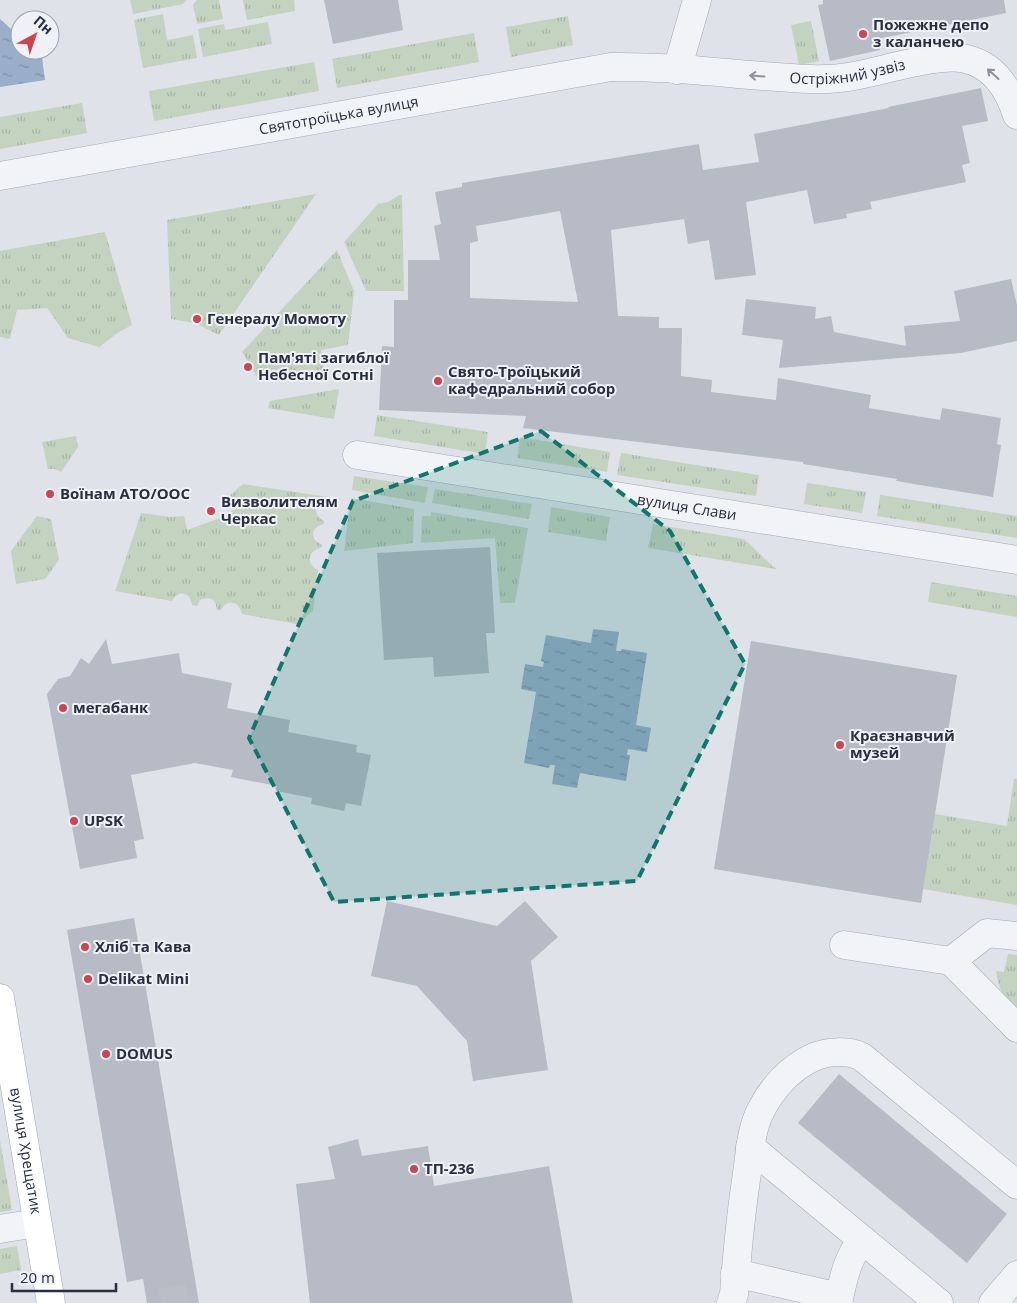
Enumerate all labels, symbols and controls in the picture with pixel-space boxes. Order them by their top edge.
north arrow [10,10,60,60]
text: Пн [30,11,57,38]
place label: Пожежне депо з каланчею [873,14,989,51]
marker: Пожежне депо з каланчею [857,28,869,40]
street label: Остріжний узвіз [789,54,907,88]
one-way arrow [986,68,999,80]
one-way arrow [749,71,765,80]
street label: Святотроїцька вулиця [257,91,420,139]
place label: Генералу Момоту [207,308,346,328]
marker: Генералу Момоту [191,313,203,325]
place label: Пам'яті загиблої Небесної Сотні [258,347,389,384]
marker: Пам'яті загиблої Небесної Сотні [242,361,254,373]
place label: Свято-Троїцький кафедральний собор [448,361,615,398]
marker: Свято-Троїцький кафедральний собор [432,375,444,387]
place label: Воїнам АТО/ООС [60,483,191,503]
marker: Воїнам АТО/ООС [44,488,56,500]
street label: вулиця Слави [636,489,738,524]
place label: Визволителям Черкас [221,491,338,528]
marker: Визволителям Черкас [205,505,217,517]
place label: мегабанк [73,697,149,717]
marker: мегабанк [57,702,69,714]
place label: Краєзнавчий музей [850,725,955,762]
marker: Краєзнавчий музей [834,739,846,751]
place label: UPSK [84,810,123,830]
marker: UPSK [68,815,80,827]
place label: Хліб та Кава [95,936,191,956]
marker: Хліб та Кава [79,941,91,953]
place label: Delikat Mini [98,968,189,988]
marker: Delikat Mini [82,973,94,985]
place label: DOMUS [116,1043,173,1063]
marker: DOMUS [100,1048,112,1060]
street label: вулиця Хрещатик [6,1086,47,1216]
place label: ТП-236 [424,1158,475,1178]
marker: ТП-236 [408,1163,420,1175]
scale bar [12,1260,116,1292]
text: 20 m [20,1267,55,1287]

